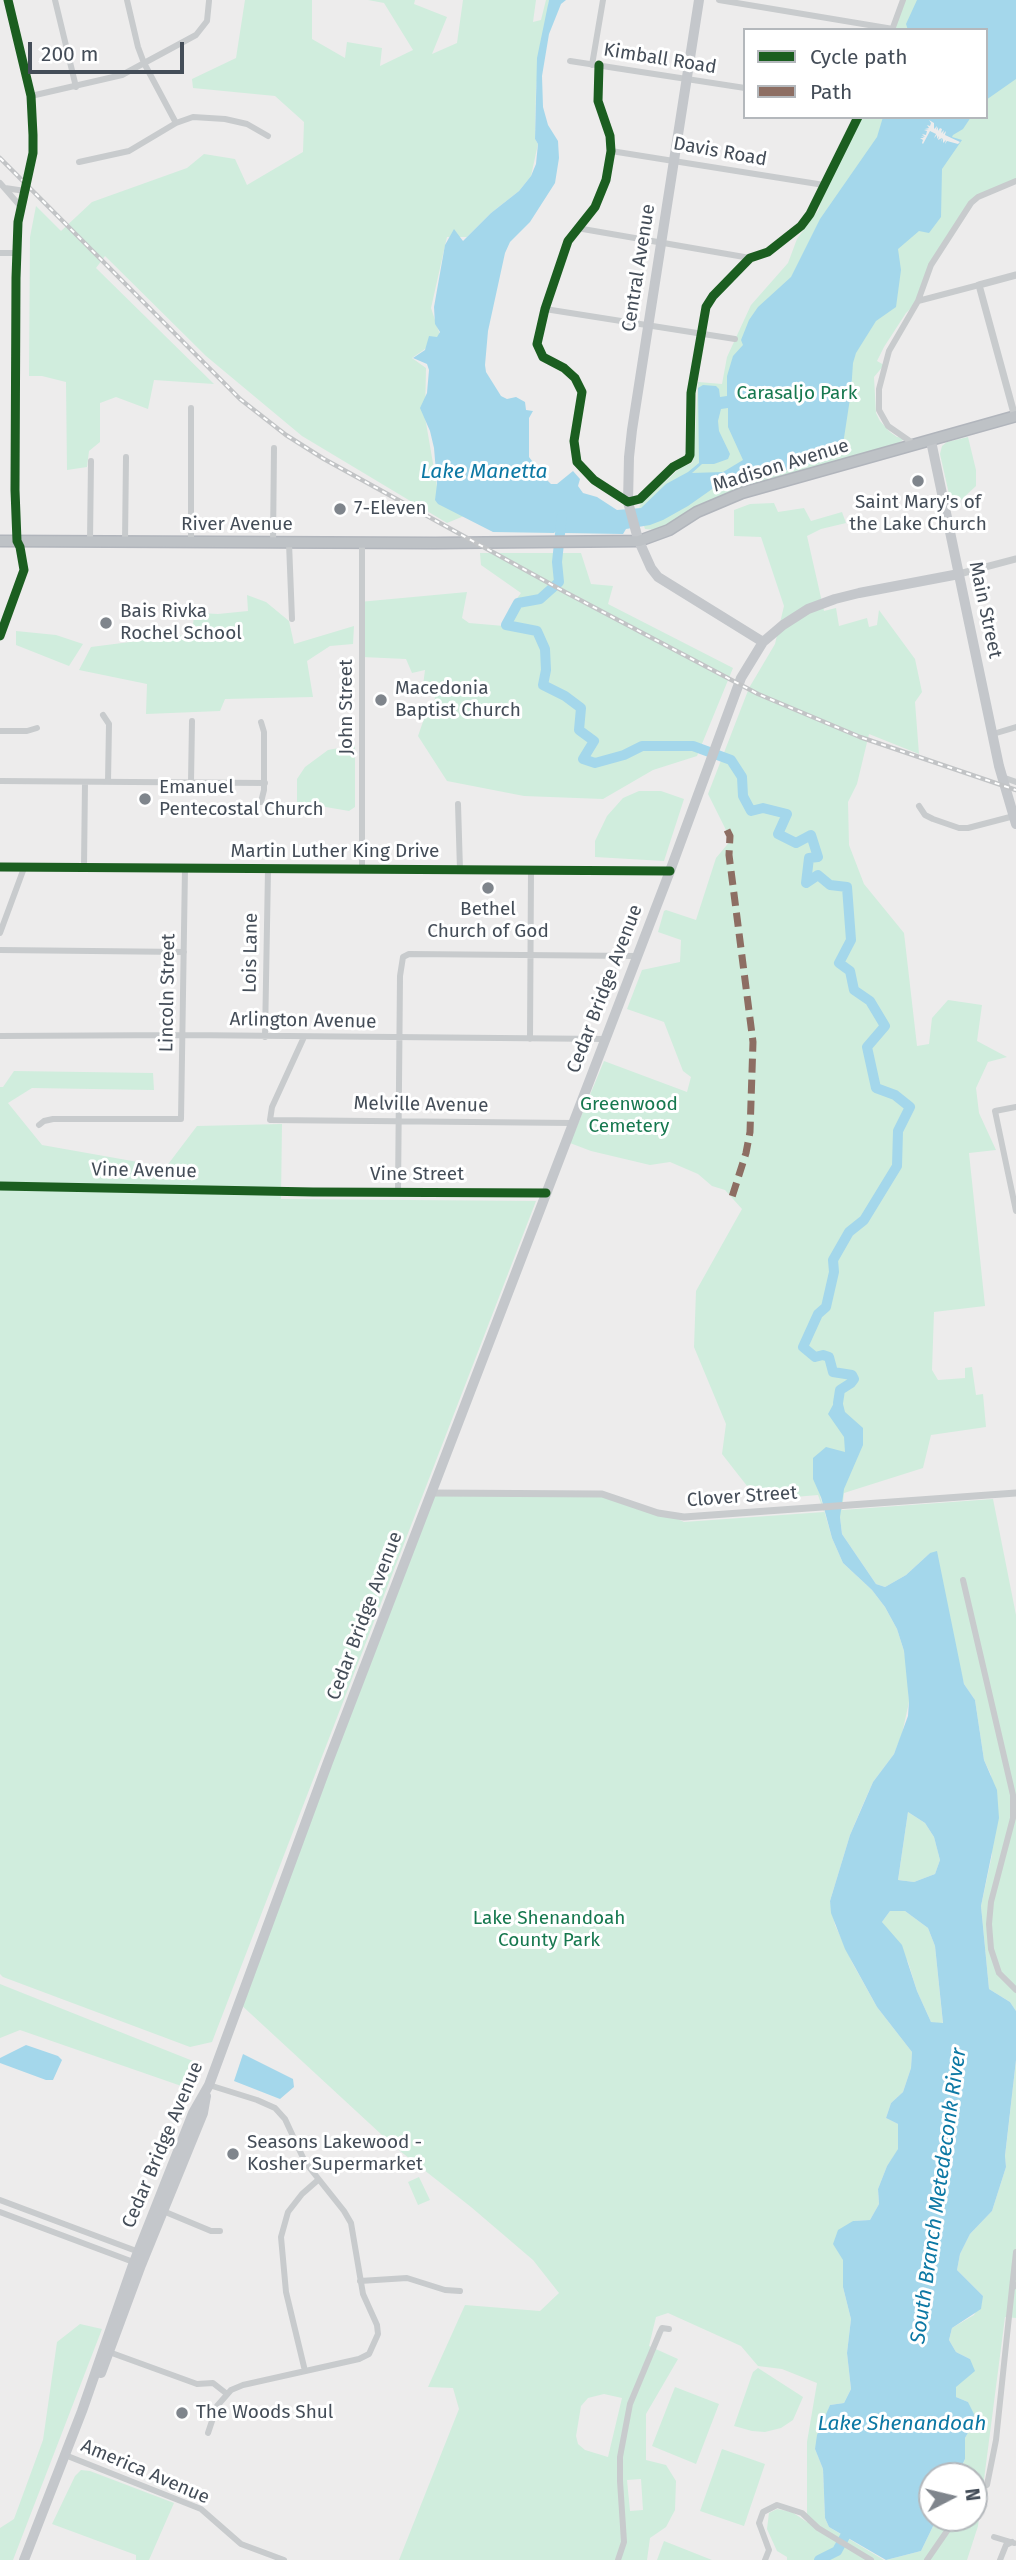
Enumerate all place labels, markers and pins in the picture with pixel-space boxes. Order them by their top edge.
marker: Saint Mary's of the Lake Church [910,473,926,489]
place label: Saint Mary's of the Lake Church [849,492,987,536]
place label: 7-Eleven [354,498,427,520]
marker: 7-Eleven [332,501,348,517]
place label: Bais Rivka Rochel School [120,601,242,645]
marker: Bais Rivka Rochel School [98,615,114,631]
place label: Macedonia Baptist Church [395,678,521,722]
marker: Macedonia Baptist Church [373,692,389,708]
place label: Emanuel Pentecostal Church [159,777,324,821]
marker: Emanuel Pentecostal Church [137,791,153,807]
marker: Bethel Church of God [480,880,496,896]
place label: Bethel Church of God [427,899,549,943]
place label: Seasons Lakewood - Kosher Supermarket [247,2132,423,2176]
marker: Seasons Lakewood - Kosher Supermarket [225,2146,241,2162]
place label: The Woods Shul [196,2402,333,2424]
marker: The Woods Shul [174,2405,190,2421]

